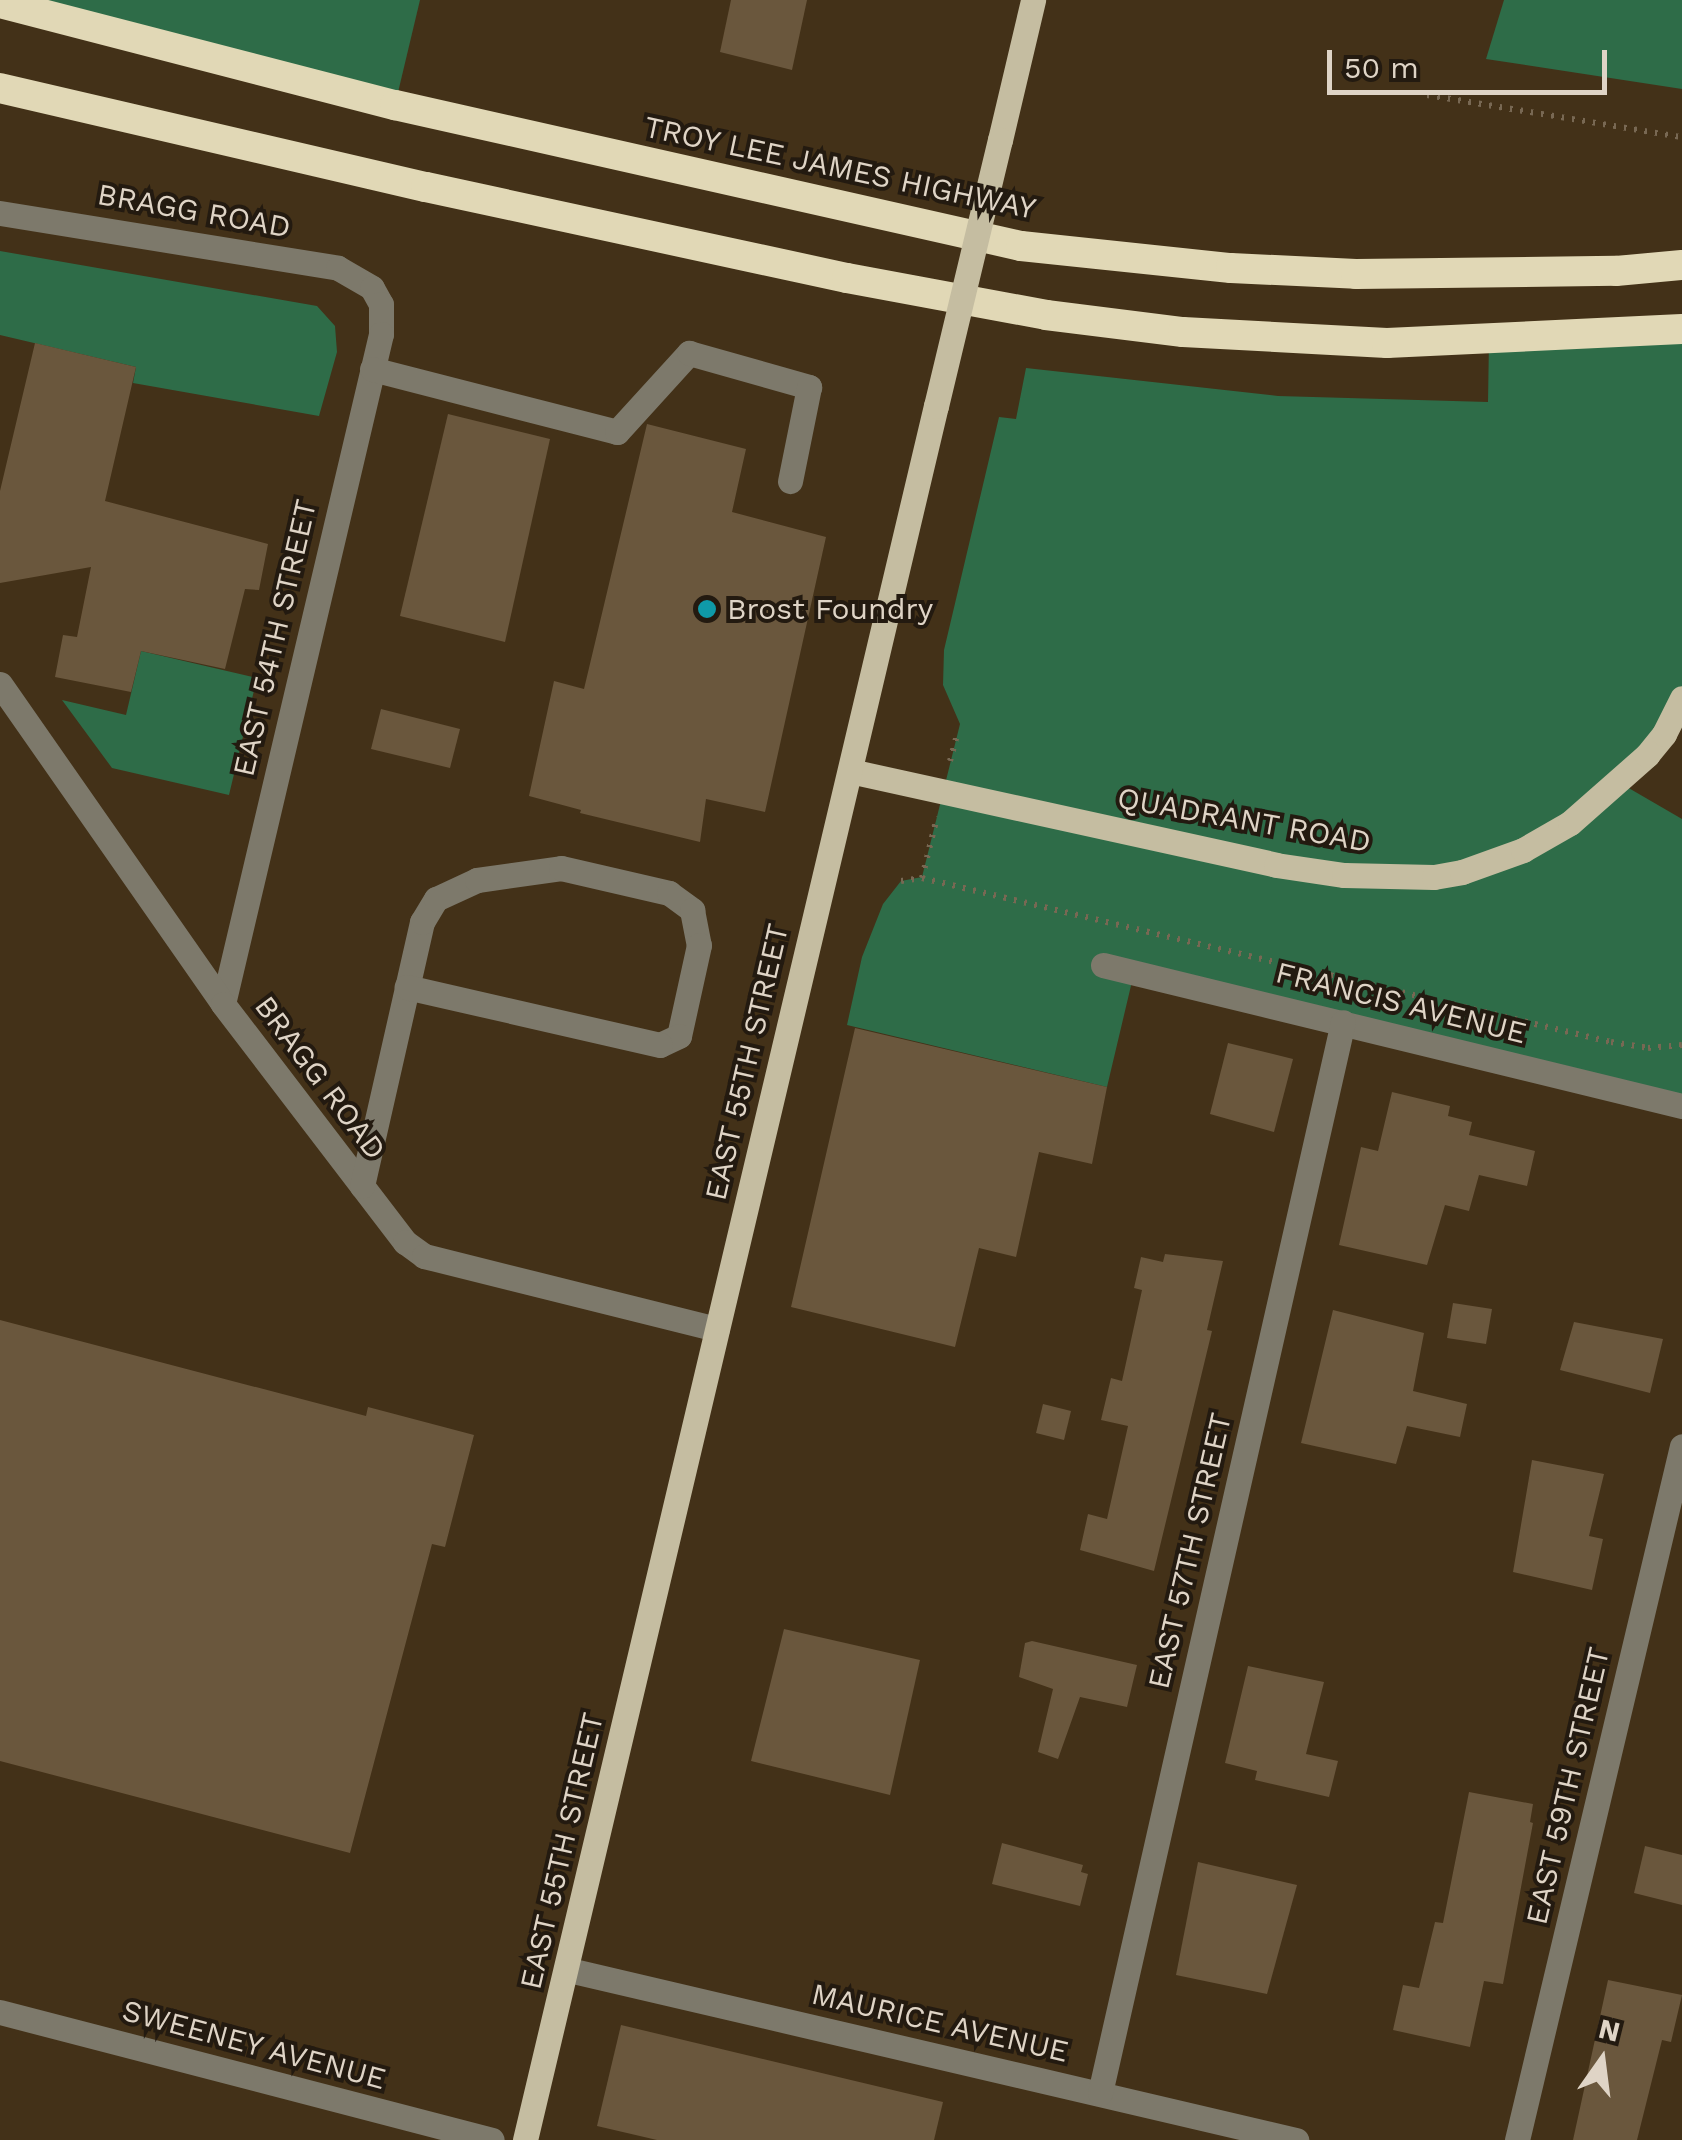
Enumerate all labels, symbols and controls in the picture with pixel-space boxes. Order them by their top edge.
scale bar [1332,30,1612,92]
text: 50 m [1344,50,1419,85]
street label: TROY LEE JAMES HIGHWAY [640,109,1040,227]
street label: BRAGG ROAD [95,176,293,246]
street label: EAST 54TH STREET [226,496,324,780]
place label: Brost Foundry [727,591,933,627]
marker: Brost Foundry [696,598,718,620]
street label: QUADRANT ROAD [1114,780,1374,860]
street label: EAST 55TH STREET [698,920,796,1204]
street label: FRANCIS AVENUE [1271,954,1531,1052]
street label: BRAGG ROAD [247,989,393,1167]
street label: EAST 57TH STREET [1141,1409,1239,1693]
street label: EAST 59TH STREET [1519,1644,1617,1928]
street label: EAST 55TH STREET [513,1709,611,1993]
street label: MAURICE AVENUE [807,1976,1073,2070]
street label: SWEENEY AVENUE [117,1992,391,2098]
north arrow [1552,2010,1652,2110]
text: N [1595,2012,1623,2049]

